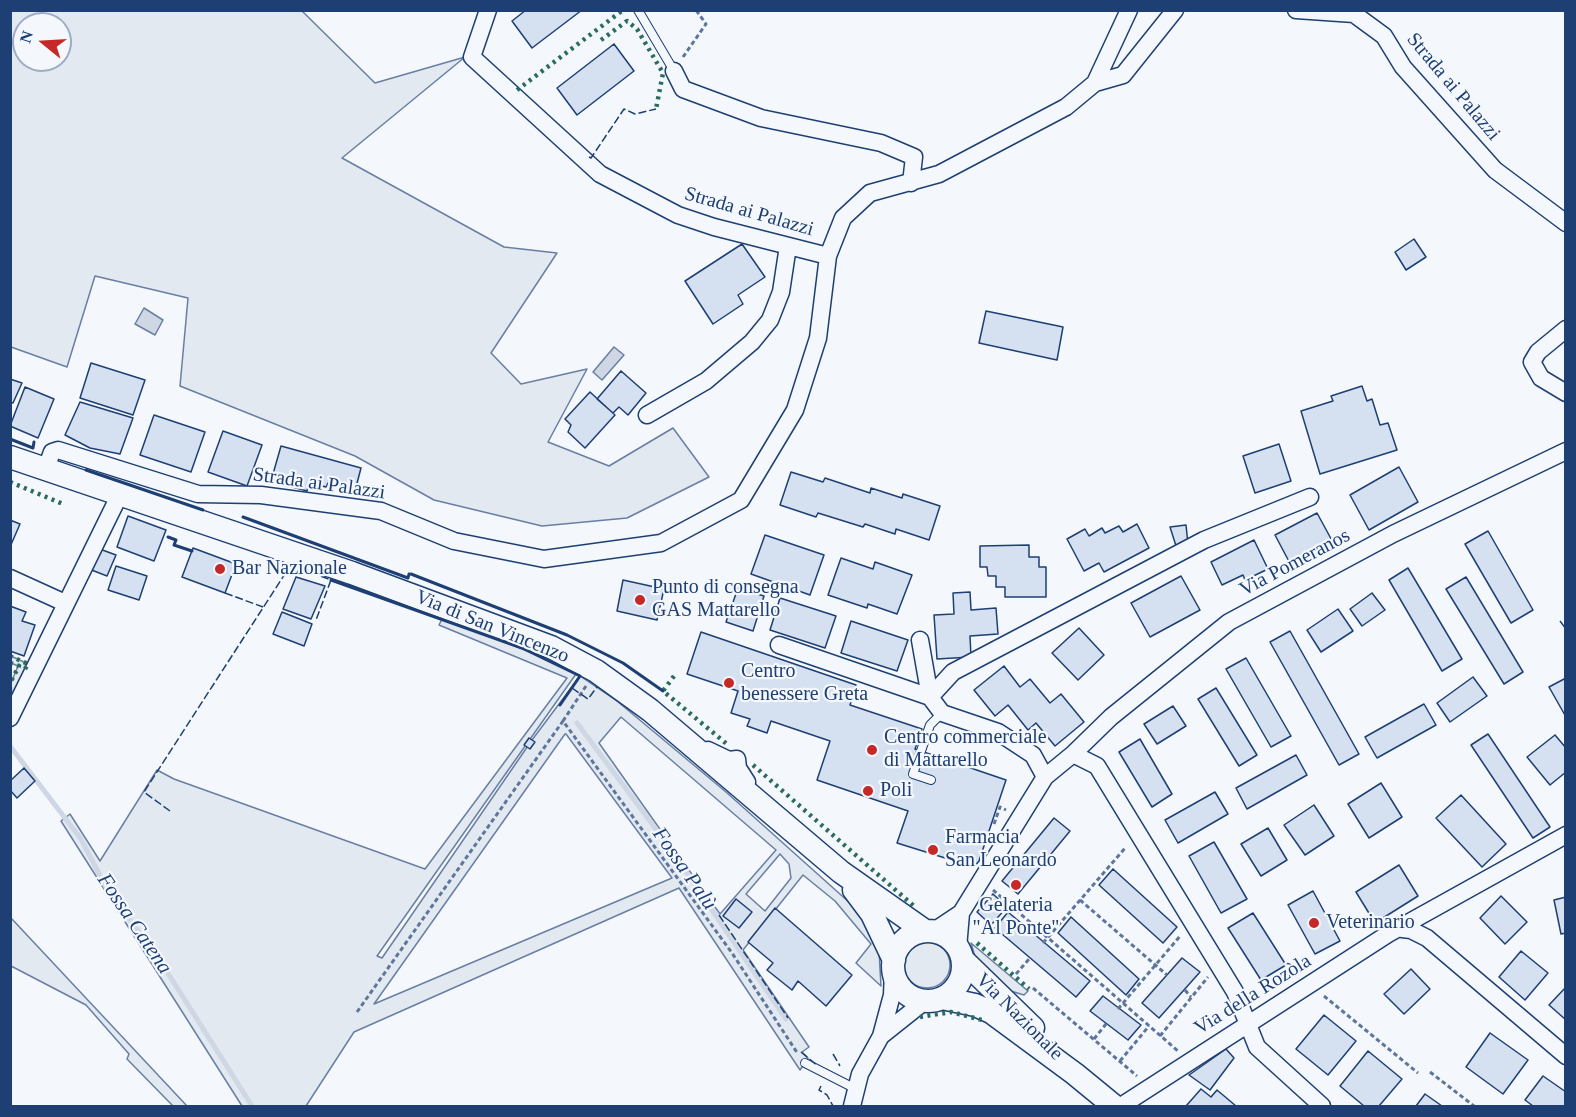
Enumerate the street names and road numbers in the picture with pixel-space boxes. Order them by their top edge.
street label: Strada ai Palazzi [1401,28,1505,146]
street label: Strada ai Palazzi [682,182,816,242]
street label: Strada ai Palazzi [251,463,387,505]
street label: Via Pomeranos [1236,524,1354,602]
street label: Via di San Vincenzo [412,585,572,669]
street label: Via della Rozòla [1190,950,1316,1040]
street label: Via Nazionale [970,968,1068,1066]

